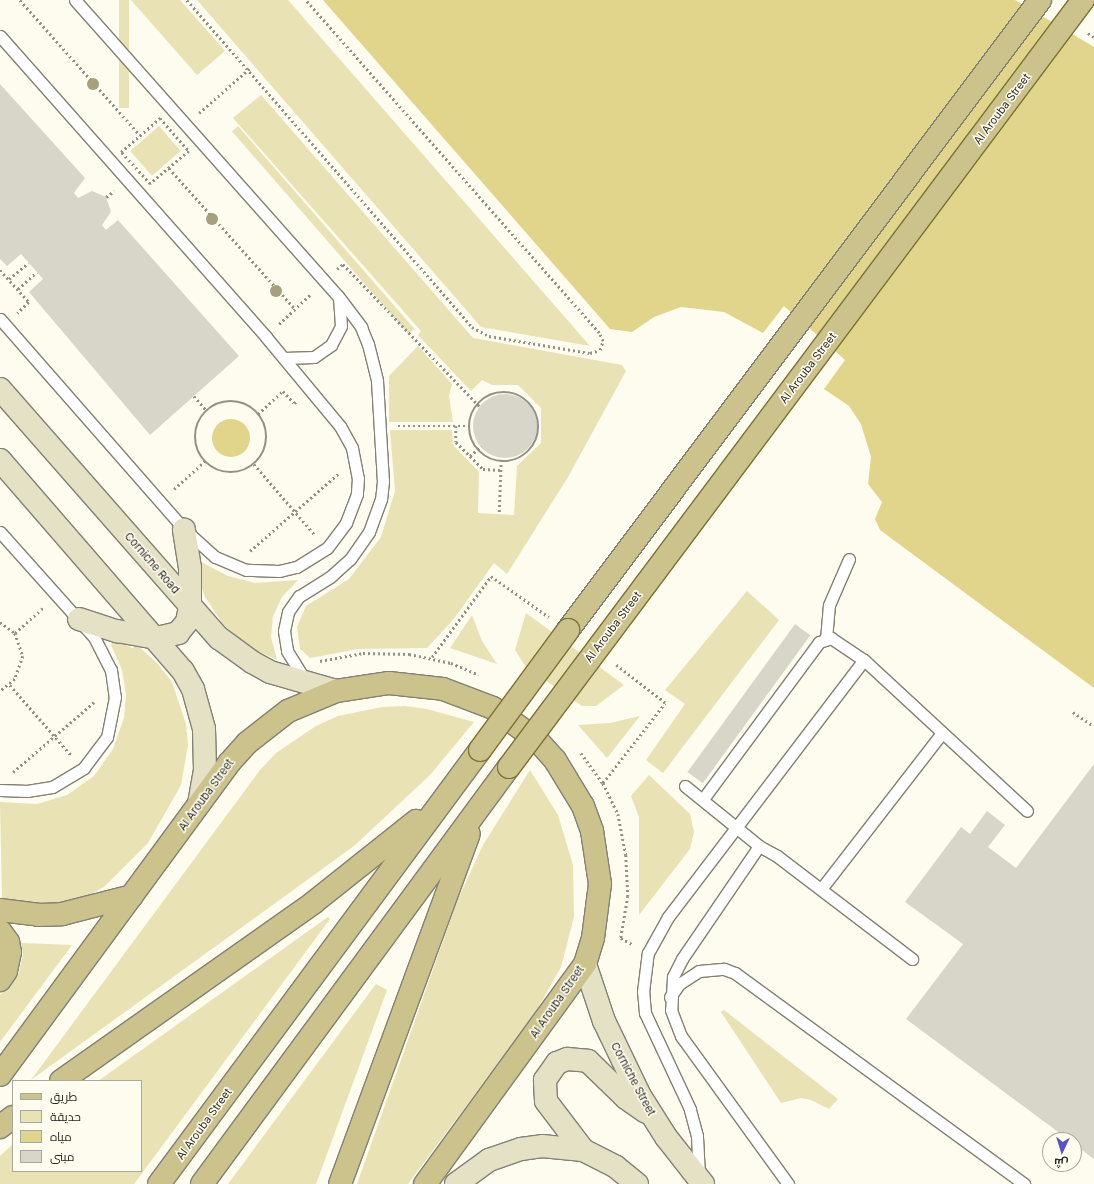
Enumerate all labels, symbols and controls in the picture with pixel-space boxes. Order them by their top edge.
street label: Al Arouba Street [971,71,1033,147]
street label: Al Arouba Street [777,330,839,406]
street label: Corniche Road [122,530,182,596]
street label: Al Arouba Street [582,589,644,665]
street label: Al Arouba Street [176,757,236,833]
street label: Al Arouba Street [527,963,587,1041]
street label: Corniche Street [608,1040,658,1118]
legend [12,1080,142,1172]
street label: Al Arouba Street [174,1086,234,1162]
text: طريق [50,1089,77,1104]
text: حديقة [50,1109,81,1124]
text: مياه [50,1129,72,1144]
north arrow [1042,1132,1082,1172]
text: مبنى [50,1149,75,1164]
text: ش [1054,1155,1069,1170]

